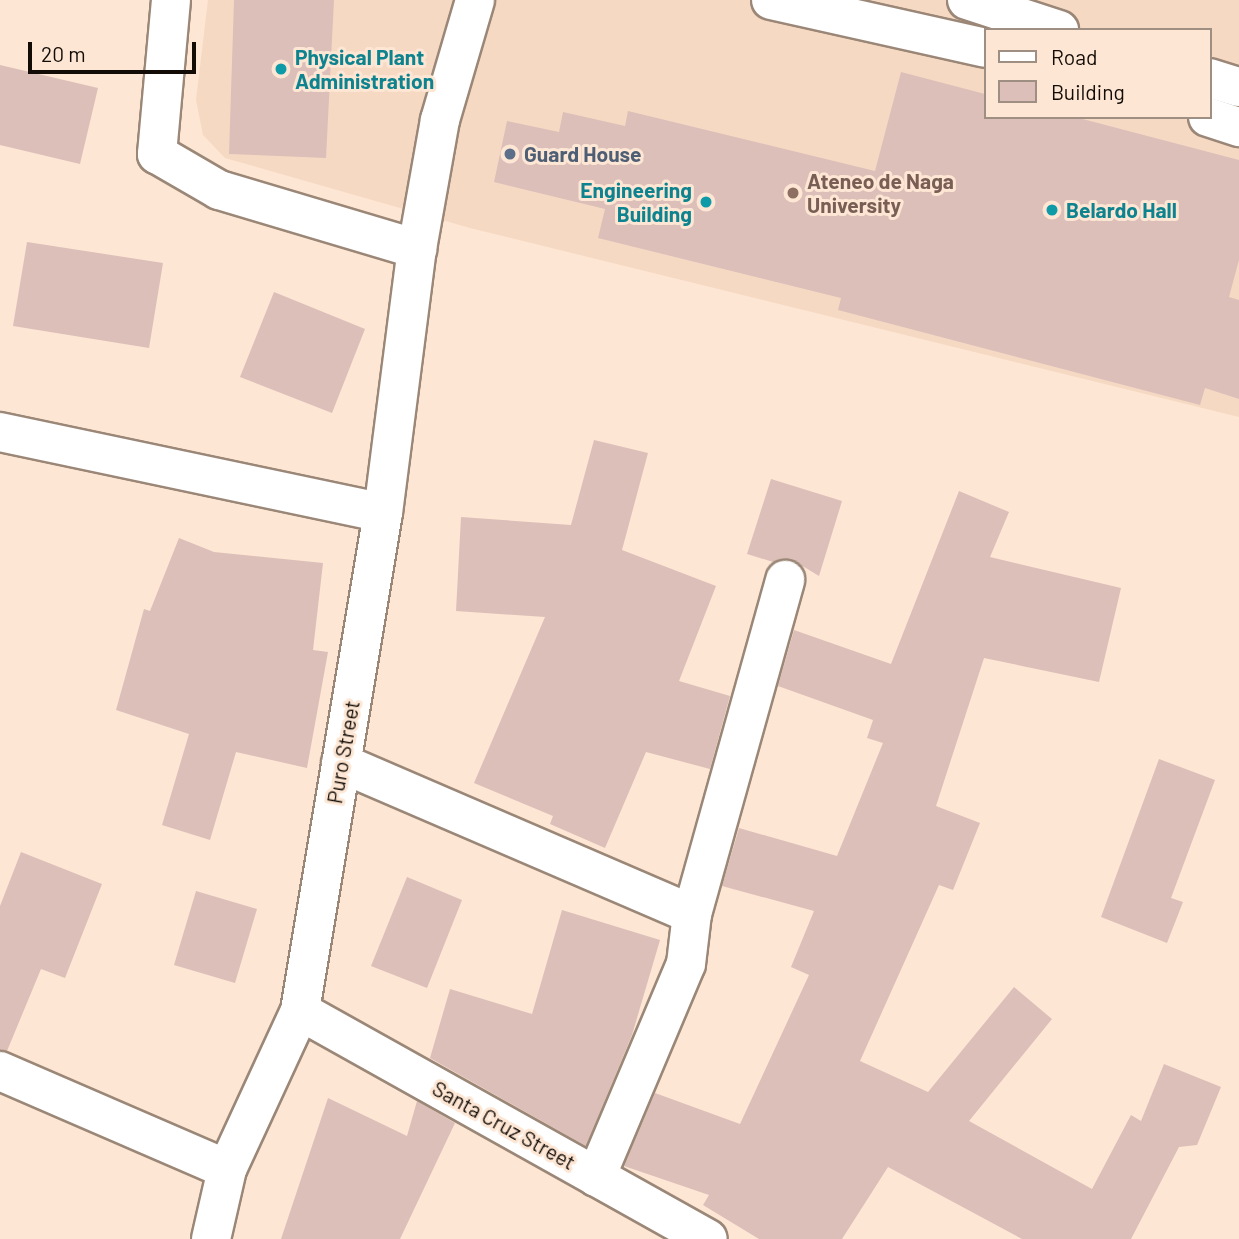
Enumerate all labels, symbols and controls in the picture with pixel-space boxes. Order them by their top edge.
scale bar [32,28,200,72]
legend [984,28,1211,119]
text: 20 m [41,41,86,66]
place label: Physical Plant Administration [295,44,434,94]
text: Road [1051,44,1097,69]
marker: Physical Plant Administration [273,61,289,77]
text: Building [1051,79,1125,104]
place label: Guard House [524,141,642,167]
marker: Guard House [502,146,518,162]
place label: Ateneo de Naga University [807,168,954,218]
place label: Engineering Building [580,177,692,227]
marker: Ateneo de Naga University [785,185,801,201]
marker: Engineering Building [698,194,714,210]
place label: Belardo Hall [1066,197,1177,223]
marker: Belardo Hall [1044,202,1060,218]
street label: Puro Street [322,699,364,805]
street label: Santa Cruz Street [428,1075,580,1175]

